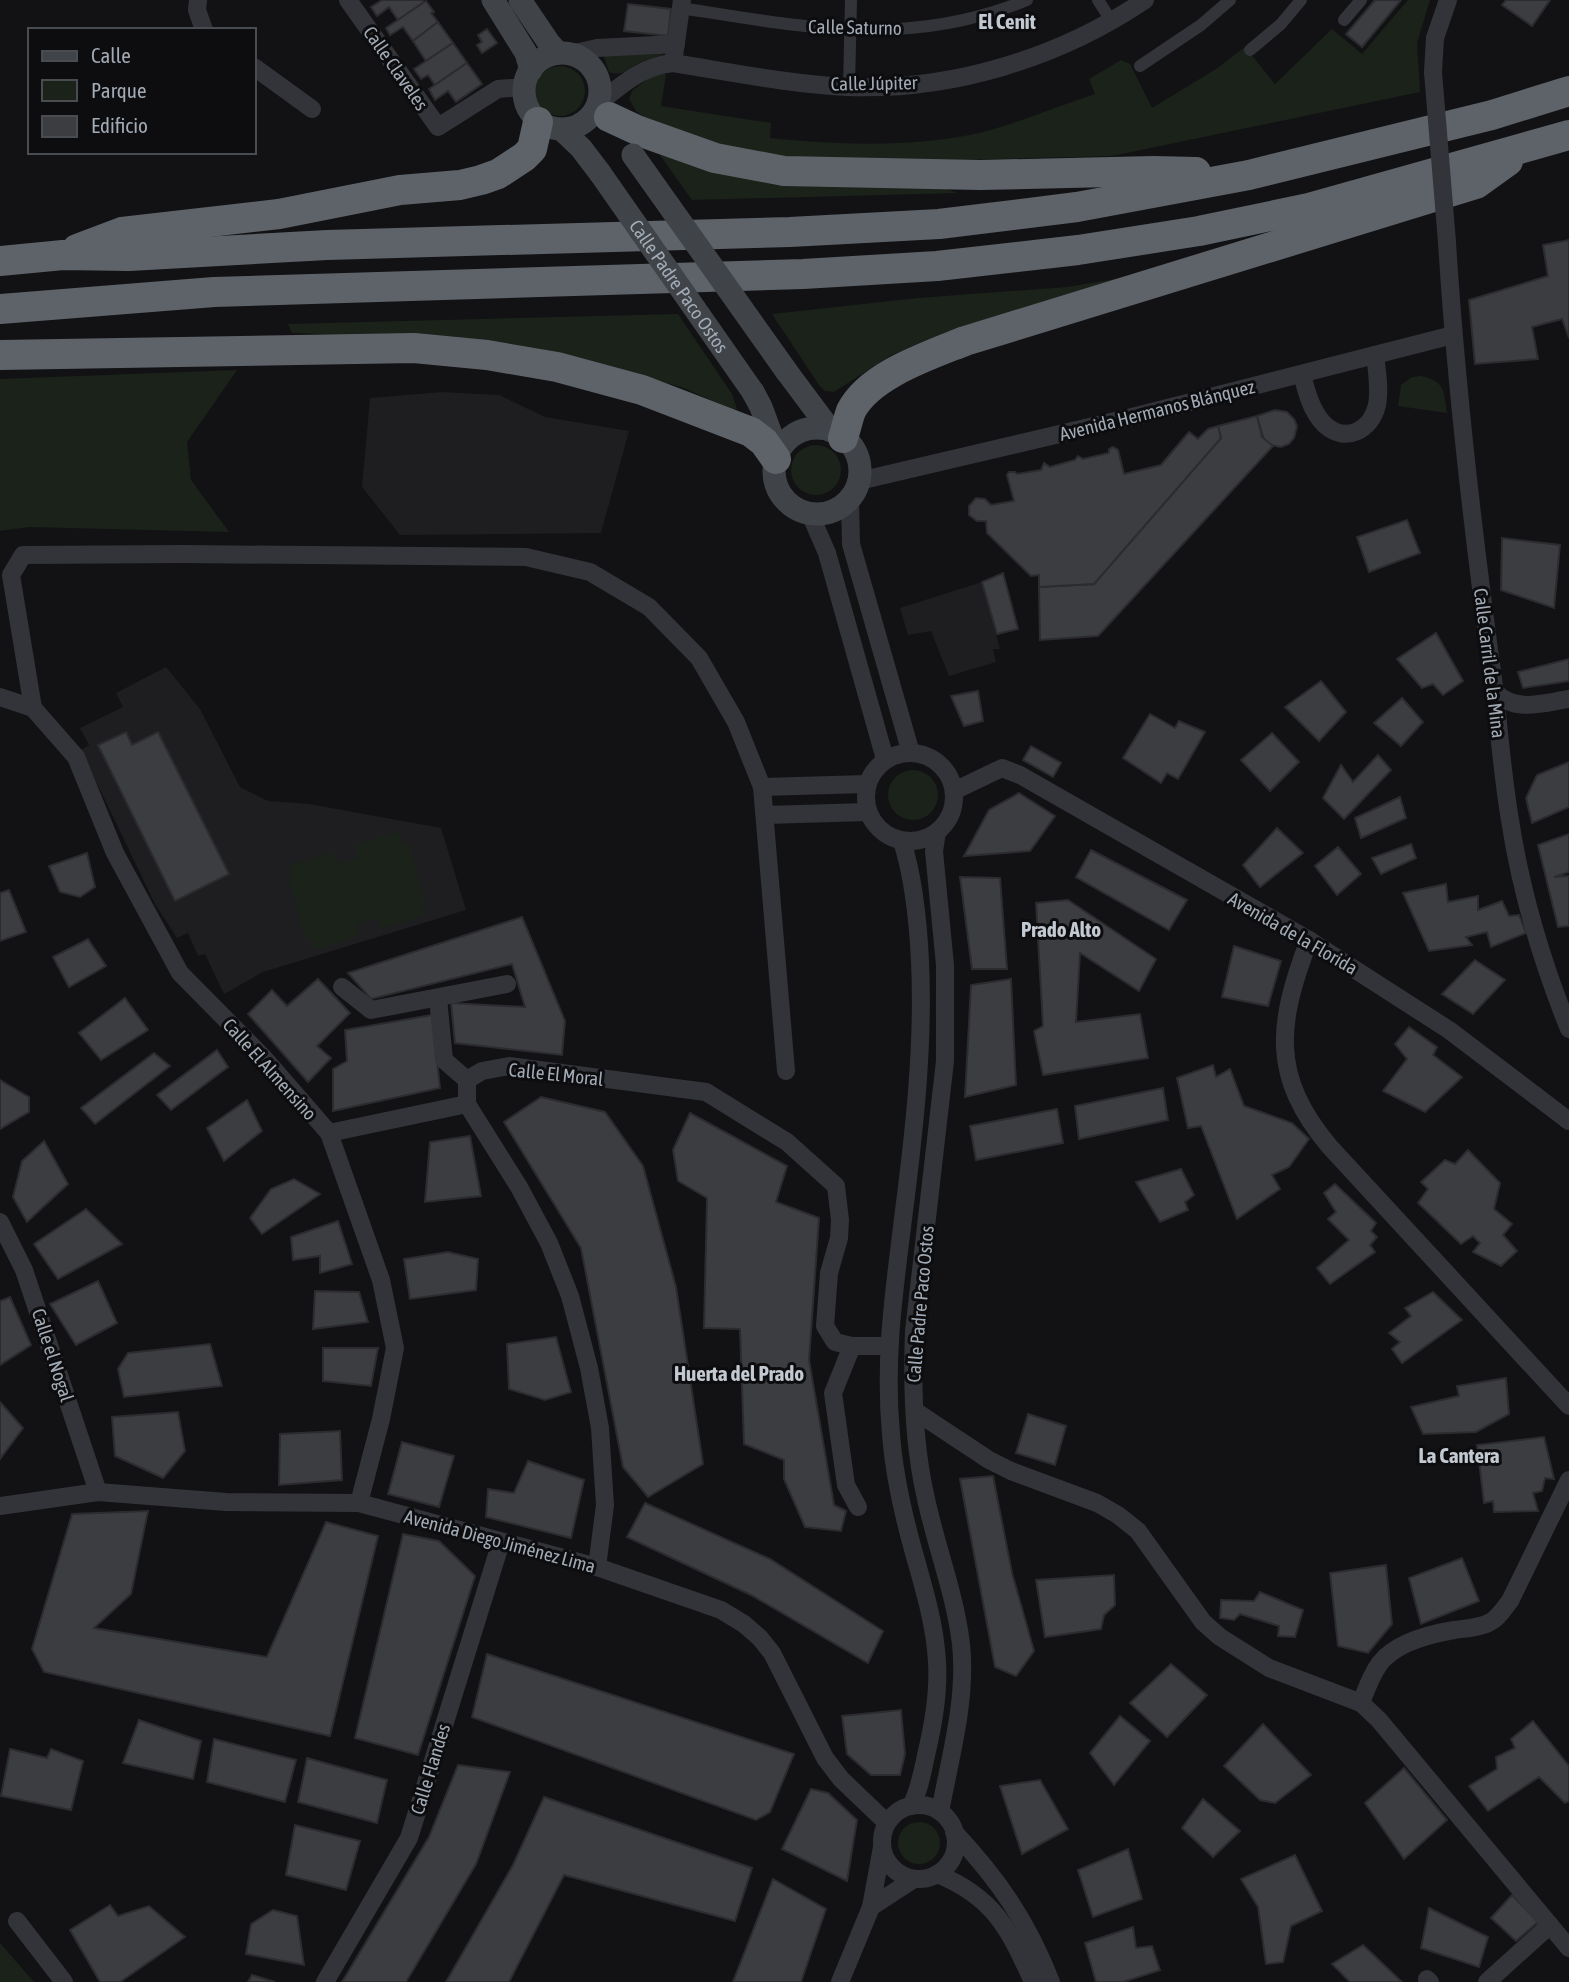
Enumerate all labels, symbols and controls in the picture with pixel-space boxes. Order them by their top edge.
district label: El Cenit [978,9,1036,33]
street label: Calle Saturno [808,15,902,39]
street label: Calle Claveles [359,22,433,114]
legend [28,28,256,154]
text: Calle [91,43,131,67]
street label: Calle Júpiter [830,71,918,95]
text: Parque [91,78,146,102]
text: Edificio [91,113,148,137]
street label: Calle Padre Paco Ostos [625,215,733,357]
street label: Avenida Hermanos Blánquez [1057,375,1257,445]
street label: Calle Carril de la Mina [1470,587,1510,739]
street label: Avenida de la Florida [1224,887,1362,979]
district label: Prado Alto [1021,917,1101,941]
street label: Calle El Almensino [219,1014,321,1124]
street label: Calle El Moral [508,1058,604,1090]
street label: Calle Padre Paco Ostos [902,1224,938,1383]
street label: Calle el Nogal [28,1306,78,1404]
district label: Huerta del Prado [674,1361,804,1385]
district label: La Cantera [1418,1443,1500,1467]
street label: Avenida Diego Jiménez Lima [402,1505,598,1577]
street label: Calle Flandes [406,1721,454,1817]

